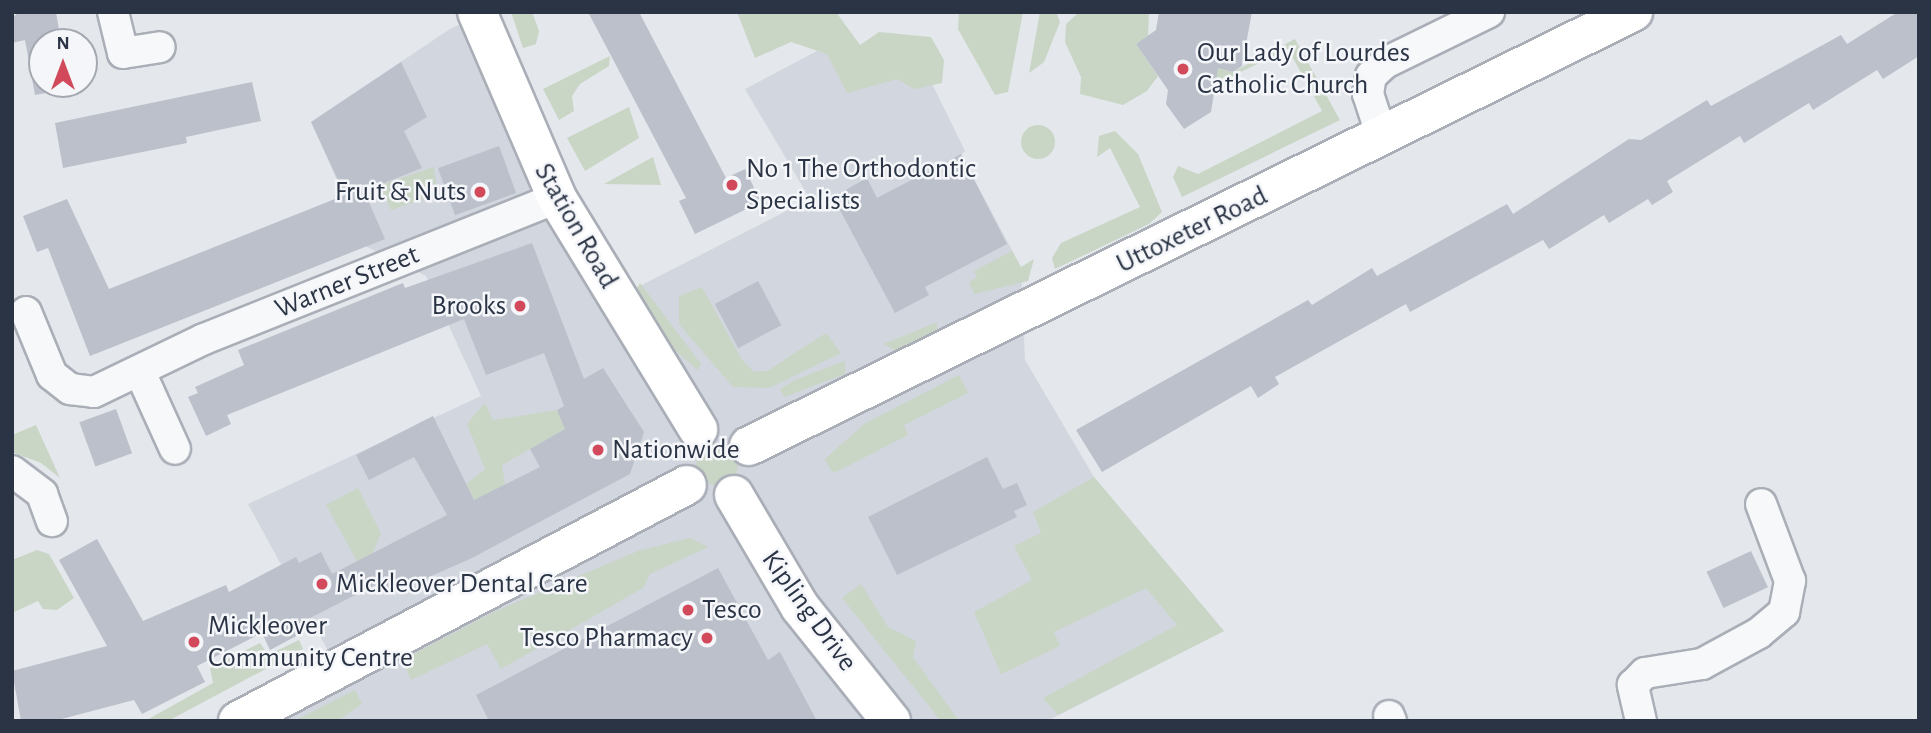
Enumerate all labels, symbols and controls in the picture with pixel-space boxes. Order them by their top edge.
north arrow [28,28,98,98]
text: N [56,34,70,53]
place label: Our Lady of Lourdes Catholic Church [1197,36,1410,102]
marker: Our Lady of Lourdes Catholic Church [1175,61,1191,77]
place label: No 1 The Orthodontic Specialists [746,152,976,218]
street label: Station Road [527,157,625,295]
place label: Fruit & Nuts [335,175,466,209]
marker: No 1 The Orthodontic Specialists [724,177,740,193]
street label: Uttoxeter Road [1111,179,1273,281]
marker: Fruit & Nuts [472,184,488,200]
street label: Warner Street [270,238,424,326]
place label: Brooks [432,289,506,323]
marker: Brooks [512,298,528,314]
place label: Nationwide [612,433,740,467]
marker: Nationwide [590,442,606,458]
street label: Kipling Drive [754,544,864,678]
place label: Mickleover Dental Care [336,567,588,601]
marker: Mickleover Dental Care [314,576,330,592]
place label: Tesco [702,593,762,627]
marker: Tesco [680,602,696,618]
place label: Mickleover Community Centre [208,609,413,675]
place label: Tesco Pharmacy [520,621,693,655]
marker: Tesco Pharmacy [699,630,715,646]
marker: Mickleover Community Centre [186,634,202,650]

